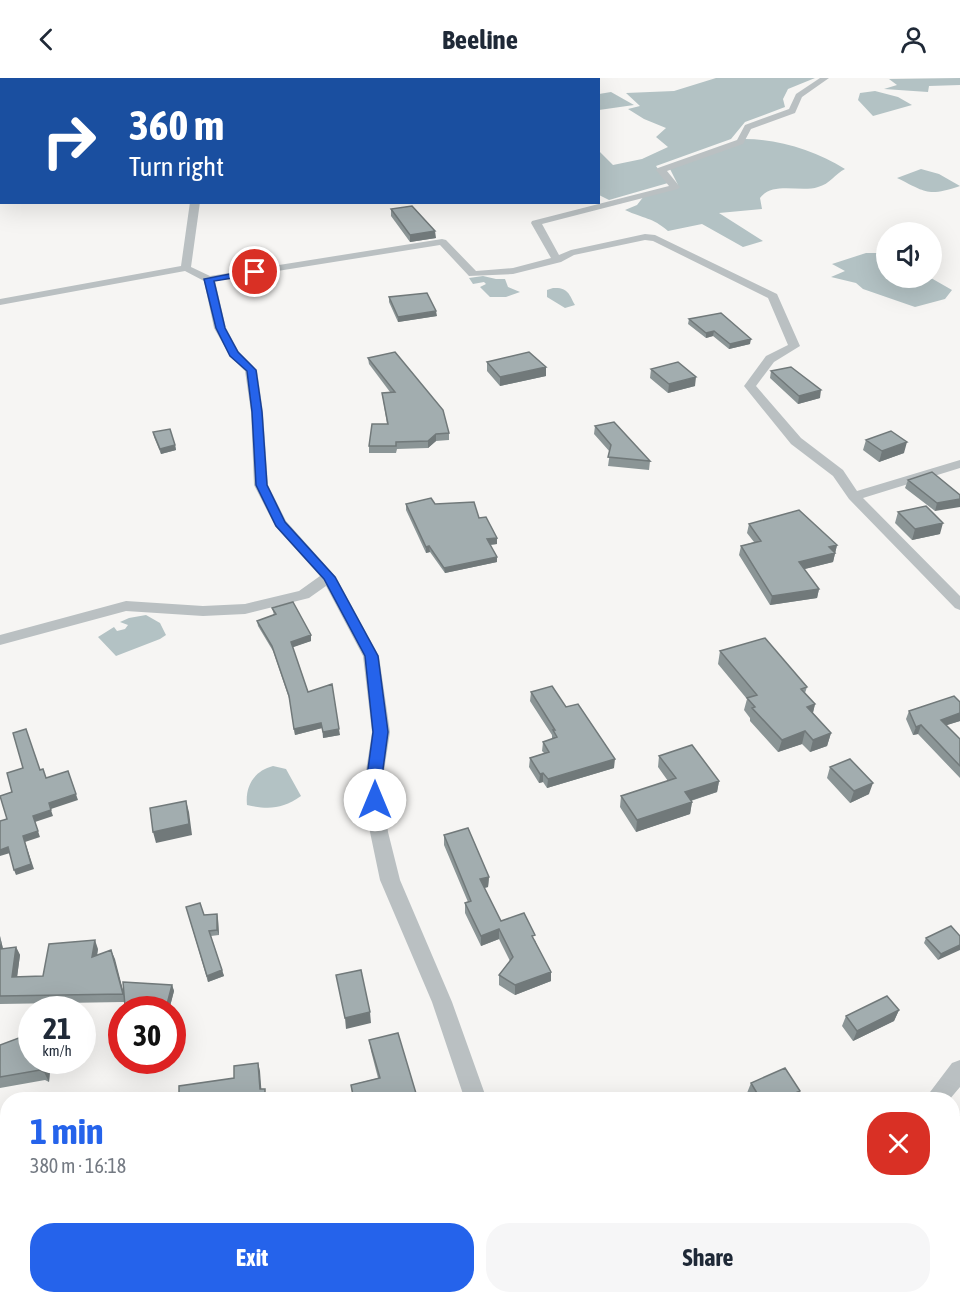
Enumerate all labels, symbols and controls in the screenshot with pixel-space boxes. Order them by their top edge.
icon: back [30,23,63,56]
icon: person [897,23,930,56]
text: Beeline [442,24,518,55]
text: 360 m [129,101,224,149]
icon: right [30,102,108,180]
text: Turn right [129,151,224,182]
map controls [876,222,942,288]
button: sound [876,222,942,288]
pin [229,246,280,297]
icon: arrive [238,255,271,288]
position arrow [343,768,407,832]
speed limit sign: 30 [108,996,186,1074]
text: 21 [43,1011,71,1045]
text: km/h [42,1042,72,1059]
text: 1 min [30,1110,104,1152]
button: close [867,1112,930,1175]
text: 380 m · 16:18 [30,1154,126,1177]
button: Exit [30,1223,474,1292]
button: Share [486,1223,930,1292]

